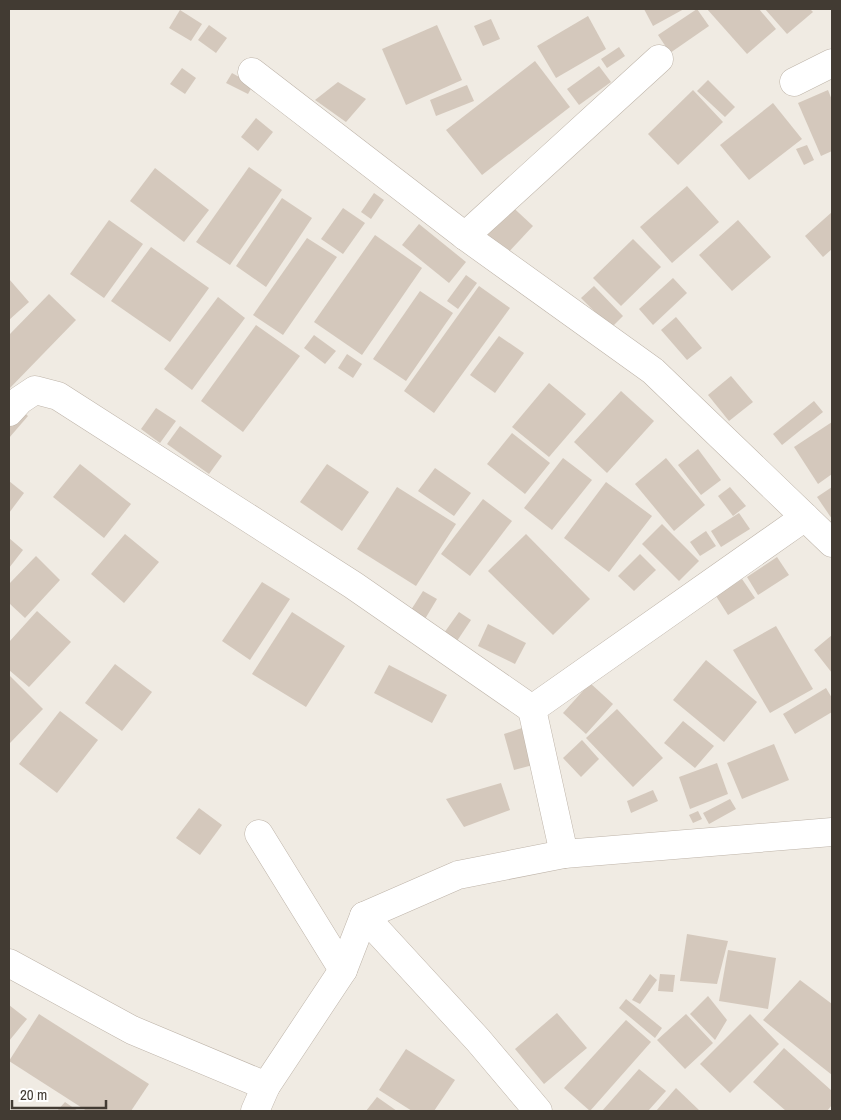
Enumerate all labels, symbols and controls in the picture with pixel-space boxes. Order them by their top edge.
scale bar [12,1078,106,1110]
text: 20 m [20,1084,47,1105]

